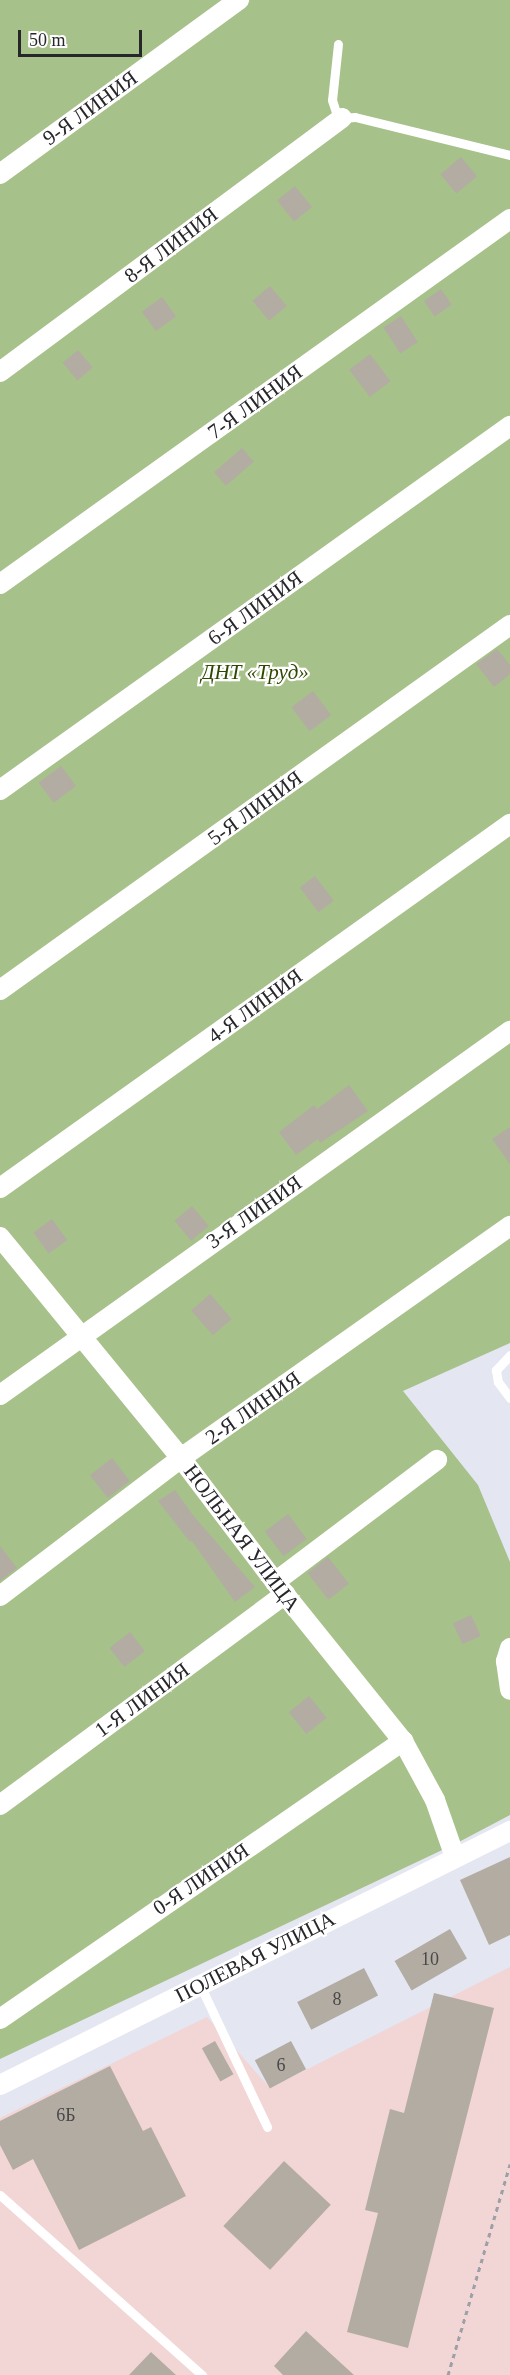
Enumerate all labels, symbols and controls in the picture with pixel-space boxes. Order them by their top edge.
scale bar [21,18,146,56]
text: 50 m [29,30,66,50]
street label: 9-Я ЛИНИЯ [38,65,142,151]
street label: 8-Я ЛИНИЯ [119,202,223,288]
street label: 7-Я ЛИНИЯ [203,359,307,445]
street label: 6-Я ЛИНИЯ [203,565,307,651]
park label: ДНТ «Труд» [201,659,309,685]
street label: 5-Я ЛИНИЯ [203,765,307,851]
street label: 4-Я ЛИНИЯ [203,963,307,1049]
street label: 3-Я ЛИНИЯ [202,1170,306,1254]
street label: 2-Я ЛИНИЯ [201,1366,305,1450]
street label: НОЛЬНАЯ УЛИЦА [179,1460,305,1616]
street label: 1-Я ЛИНИЯ [90,1657,194,1743]
street label: 0-Я ЛИНИЯ [148,1838,254,1920]
street label: ПОЛЕВАЯ УЛИЦА [171,1906,339,2008]
house number: 10 [421,1948,439,1970]
house number: 8 [332,1988,342,2010]
house number: 6 [276,2054,286,2076]
house number: 6Б [56,2104,76,2126]

